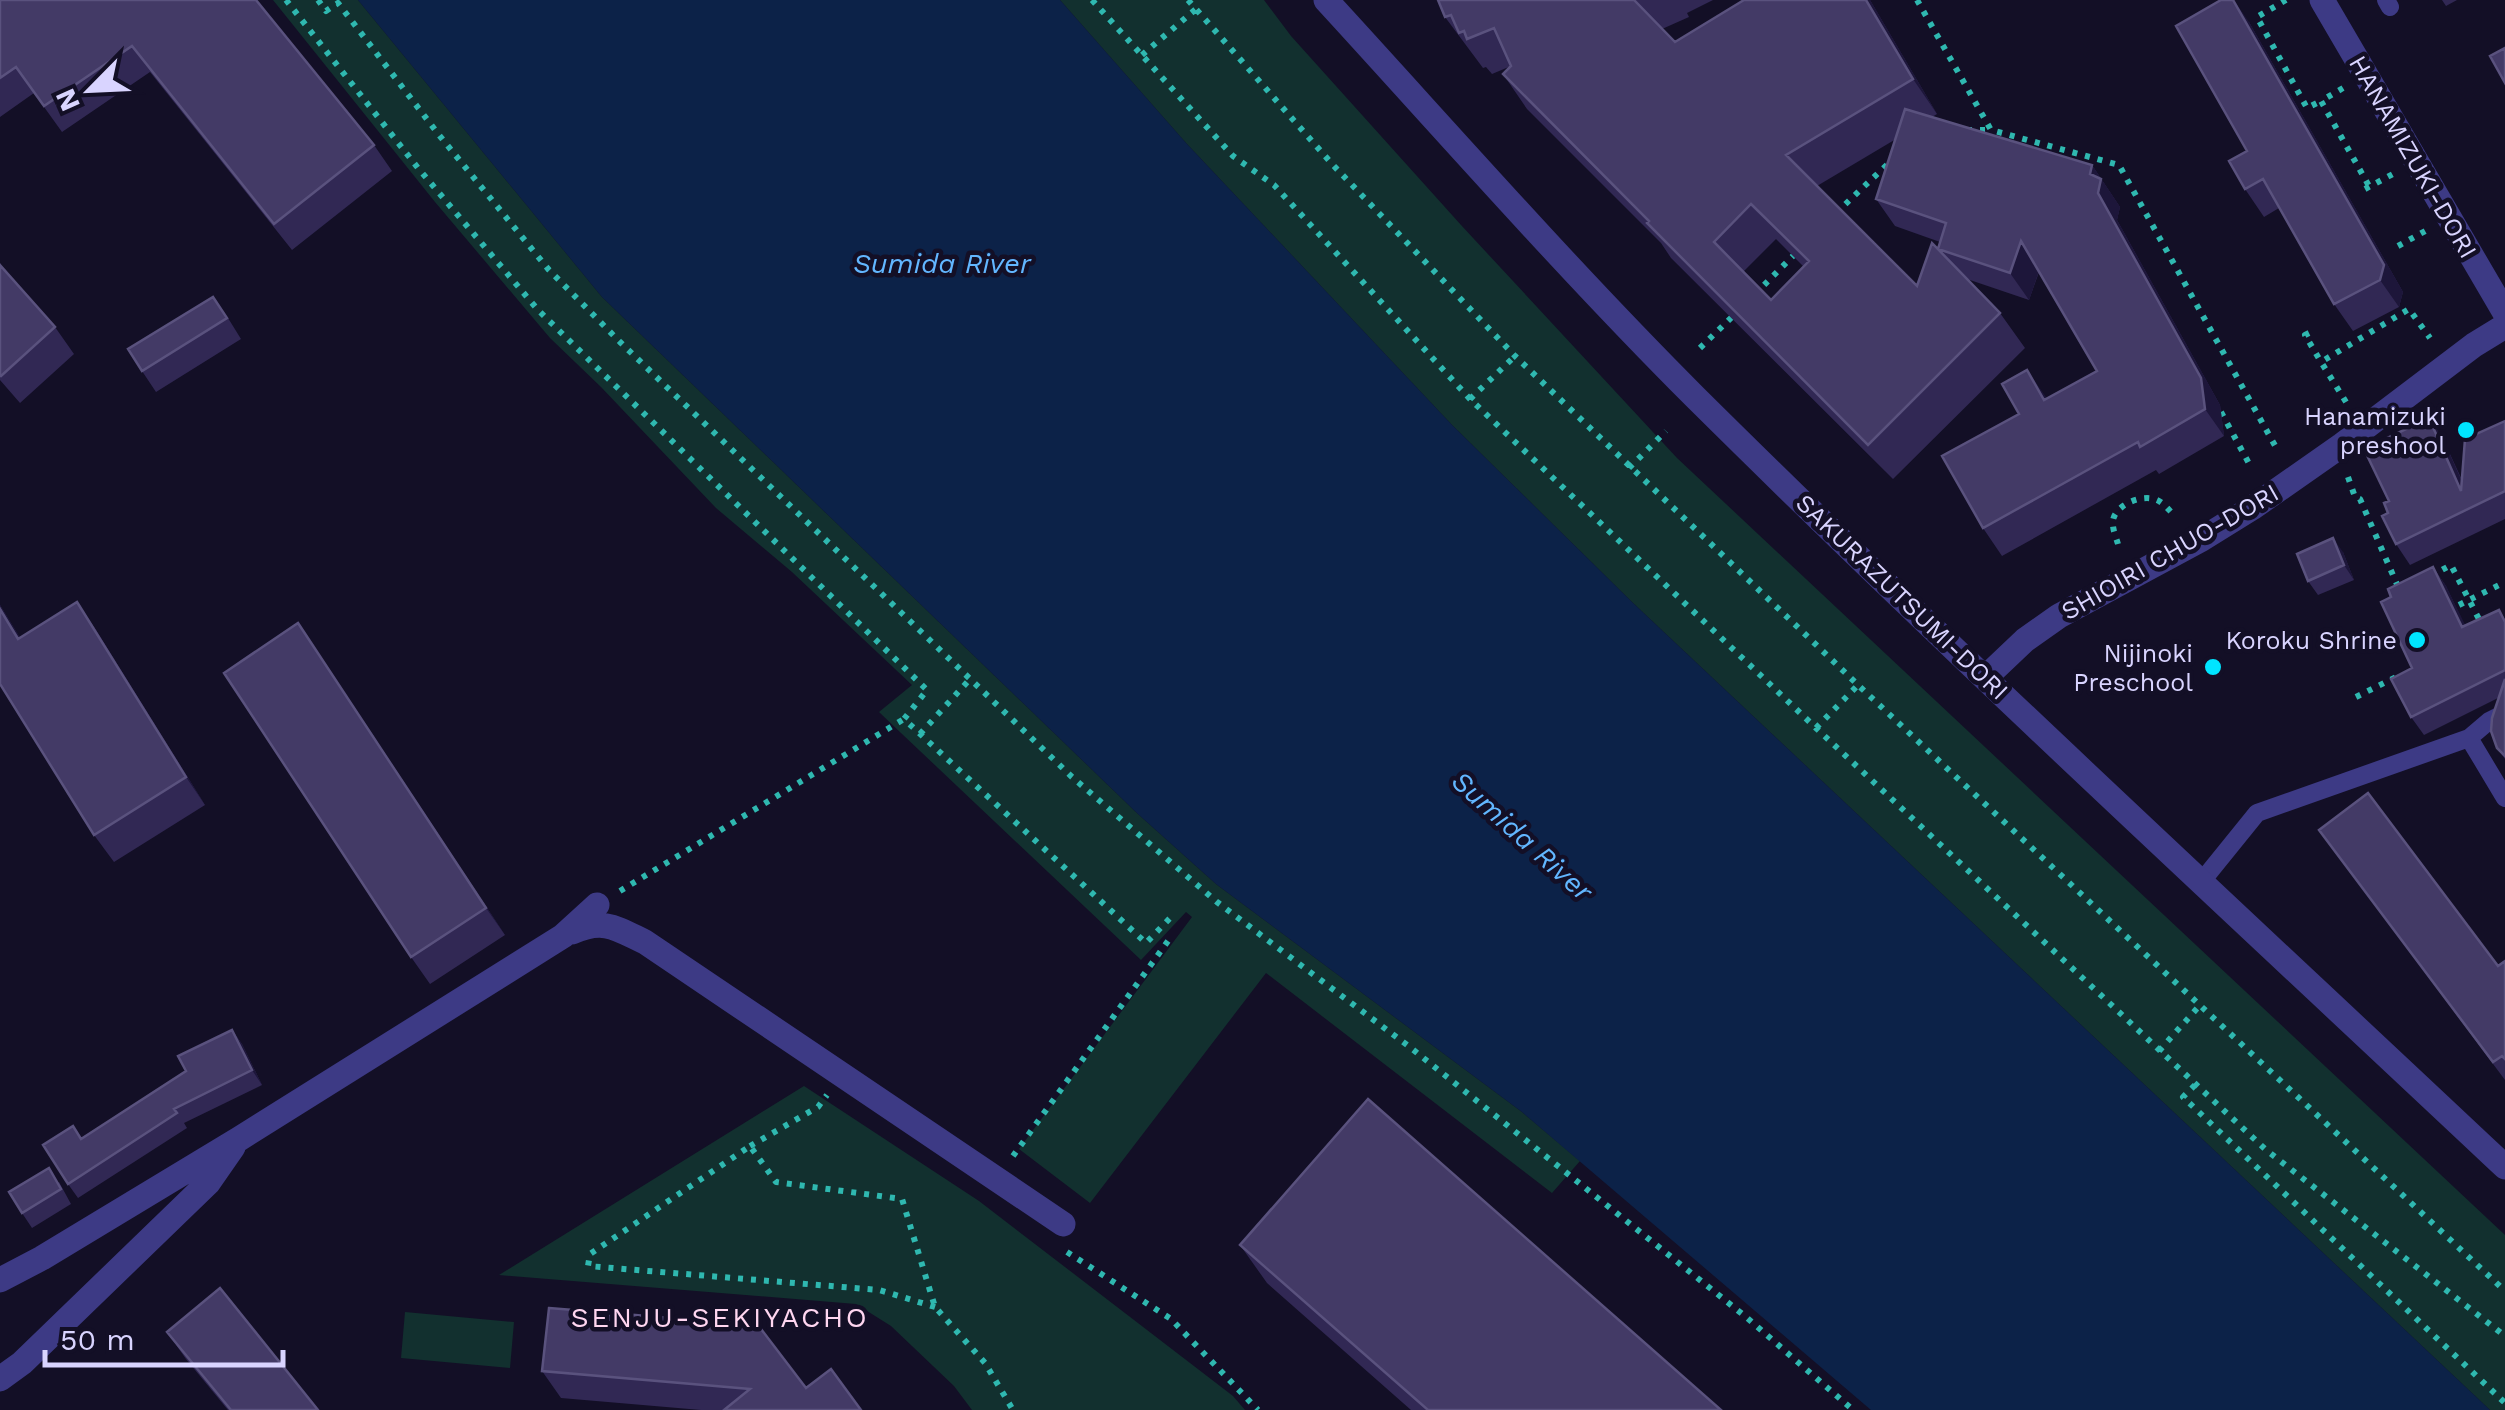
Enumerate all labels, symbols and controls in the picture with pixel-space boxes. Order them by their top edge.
north arrow [40,40,140,140]
street label: HANAMIZUKI-DORI [2343,51,2483,263]
text: N [48,84,87,116]
water label: Sumida River [853,247,1032,280]
place label: Hanamizuki preshool [2304,402,2446,460]
marker: Hanamizuki preshool [2455,419,2477,441]
street label: SHIOIRI CHUO-DORI [2056,478,2284,626]
street label: SAKURAZUTSUMI-DORI [1790,488,2014,706]
place label: Koroku Shrine [2225,626,2397,655]
marker: Koroku Shrine [2406,629,2428,651]
place label: Nijinoki Preschool [2073,639,2193,697]
marker: Nijinoki Preschool [2202,656,2224,678]
water label: Sumida River [1445,764,1600,909]
district label: SENJU-SEKIYACHO [571,1301,869,1334]
scale bar [45,1305,282,1367]
text: 50 m [60,1322,135,1357]

